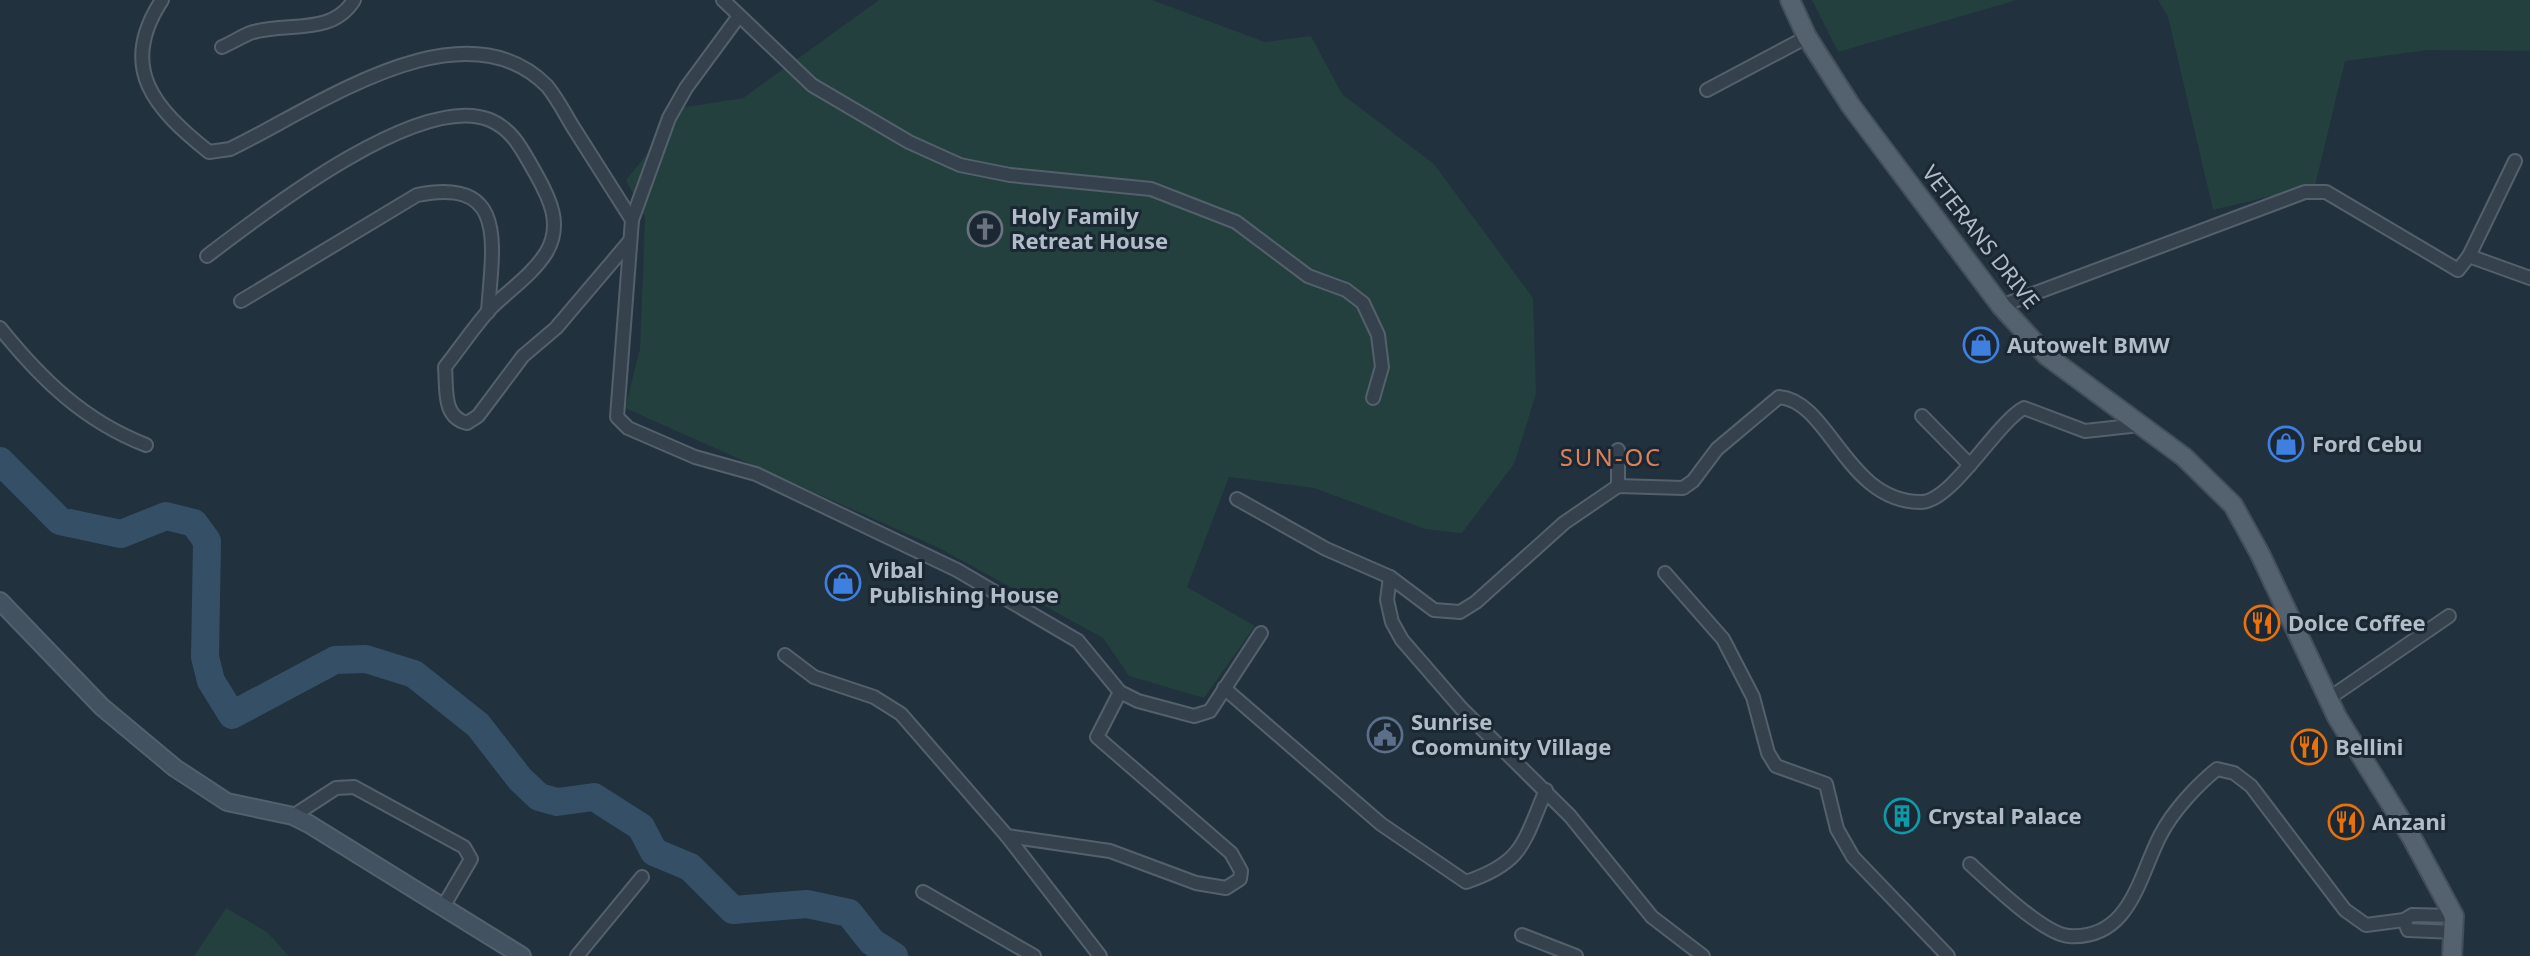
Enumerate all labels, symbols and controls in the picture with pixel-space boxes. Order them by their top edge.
street label: VETERANS DRIVE [1916,158,2047,314]
place label: Holy Family Retreat House [1011,200,1168,255]
church icon: Holy Family Retreat House [966,210,1004,248]
shop icon: Autowelt BMW [1962,326,2000,364]
place label: Autowelt BMW [2007,329,2171,359]
shop icon: Ford Cebu [2267,425,2305,463]
place label: Ford Cebu [2312,428,2422,458]
district label: SUN-OC [1560,440,1662,473]
place label: Vibal Publishing House [869,554,1059,609]
shop icon: Vibal Publishing House [824,564,862,602]
restaurant icon: Dolce Coffee [2243,604,2281,642]
place label: Dolce Coffee [2288,607,2426,637]
place label: Sunrise Coomunity Village [1411,706,1611,761]
public building icon: Sunrise Coomunity Village [1366,716,1404,754]
restaurant icon: Bellini [2290,728,2328,766]
place label: Bellini [2335,731,2403,761]
building icon: Crystal Palace [1883,797,1921,835]
place label: Crystal Palace [1928,800,2082,830]
restaurant icon: Anzani [2327,803,2365,841]
place label: Anzani [2372,806,2446,836]

